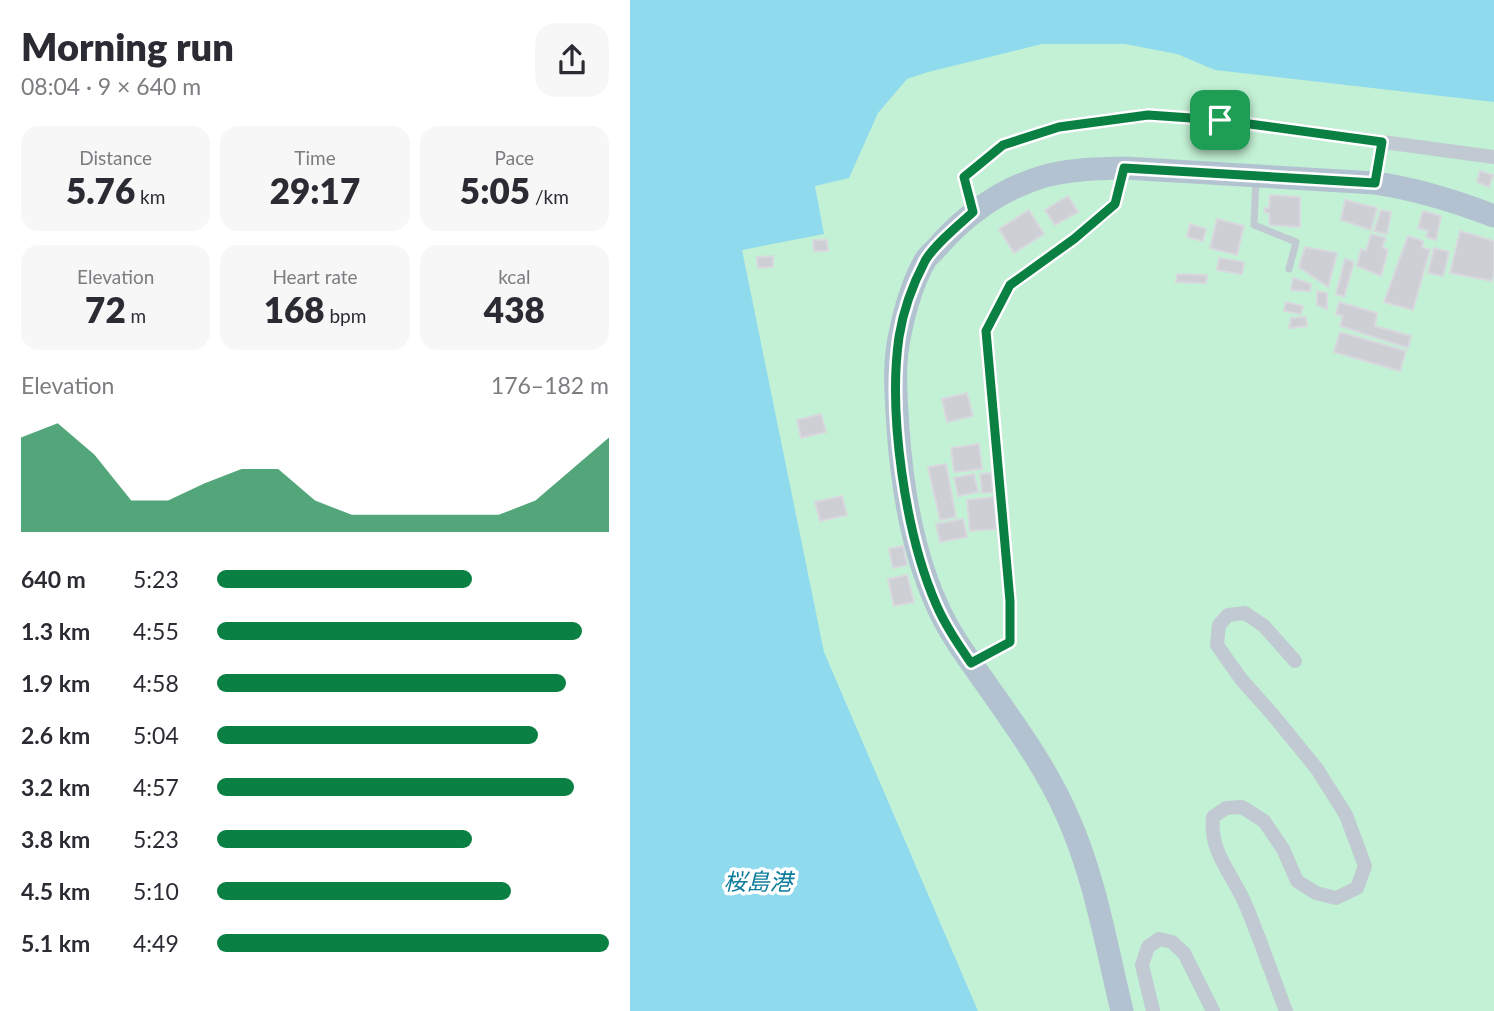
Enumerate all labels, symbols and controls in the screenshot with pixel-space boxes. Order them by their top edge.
text: Morning run [21,23,234,69]
button: share [535,23,609,97]
text: 08:04 · 9 × 640 m [21,72,201,100]
pin [1190,90,1250,150]
icon: arrive [1201,101,1239,139]
text: Distance [79,146,152,169]
text: Time [294,146,336,169]
text: Pace [495,146,534,169]
text: 5.76 [66,169,135,211]
text: 29:17 [270,169,360,211]
text: 5:05 [460,169,530,211]
text: km [135,185,165,208]
text: /km [530,185,569,208]
text: Elevation [77,265,154,288]
text: Heart rate [272,265,358,288]
text: kcal [498,265,530,288]
text: 72 [85,288,126,330]
text: 168 [264,288,325,330]
text: 438 [484,288,545,330]
text: m [126,304,146,327]
text: bpm [325,304,366,327]
text: Elevation [21,371,114,399]
text: 176–182 m [491,371,609,399]
text: 640 m [21,565,86,593]
text: 5:23 [133,565,179,593]
text: 1.3 km [21,617,90,645]
text: 4:55 [133,617,179,645]
text: 1.9 km [21,669,90,697]
text: 4:58 [133,669,179,697]
text: 2.6 km [21,721,90,749]
text: 5:04 [133,721,179,749]
text: 3.2 km [21,773,90,801]
text: 4:57 [133,773,179,801]
text: 3.8 km [21,825,90,853]
text: 5:23 [133,825,179,853]
water label: 桜島港 [724,867,796,895]
text: 4.5 km [21,877,90,905]
text: 5:10 [133,877,179,905]
text: 5.1 km [21,929,90,957]
text: 4:49 [133,929,179,957]

